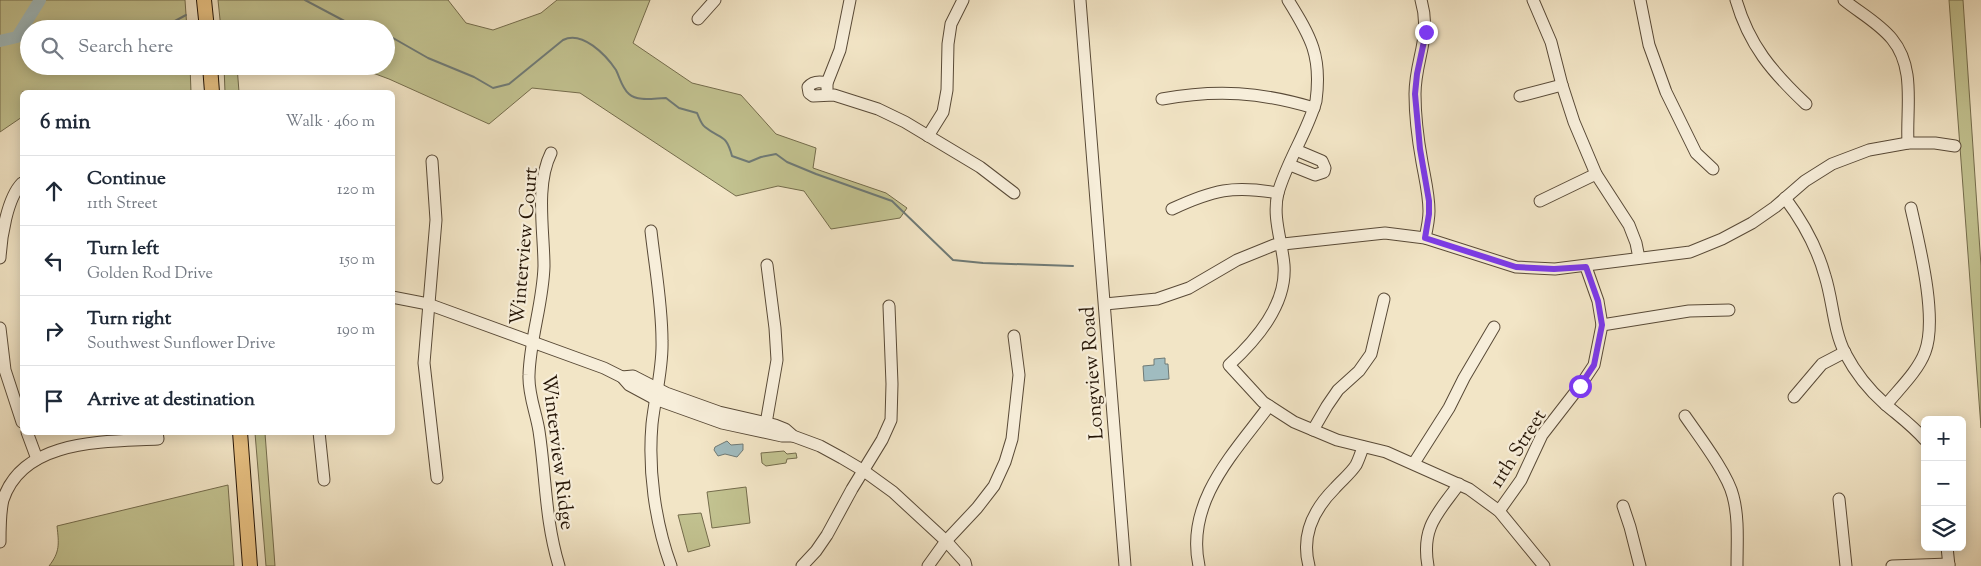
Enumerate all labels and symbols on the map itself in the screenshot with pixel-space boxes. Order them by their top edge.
route end [1415,21,1438,44]
street label: Winterview Court [504,166,547,327]
street label: Longview Road [1074,305,1113,440]
street label: Winterview Ridge [533,373,580,532]
route start [1569,375,1592,398]
street label: 11th Street [1483,404,1555,494]

